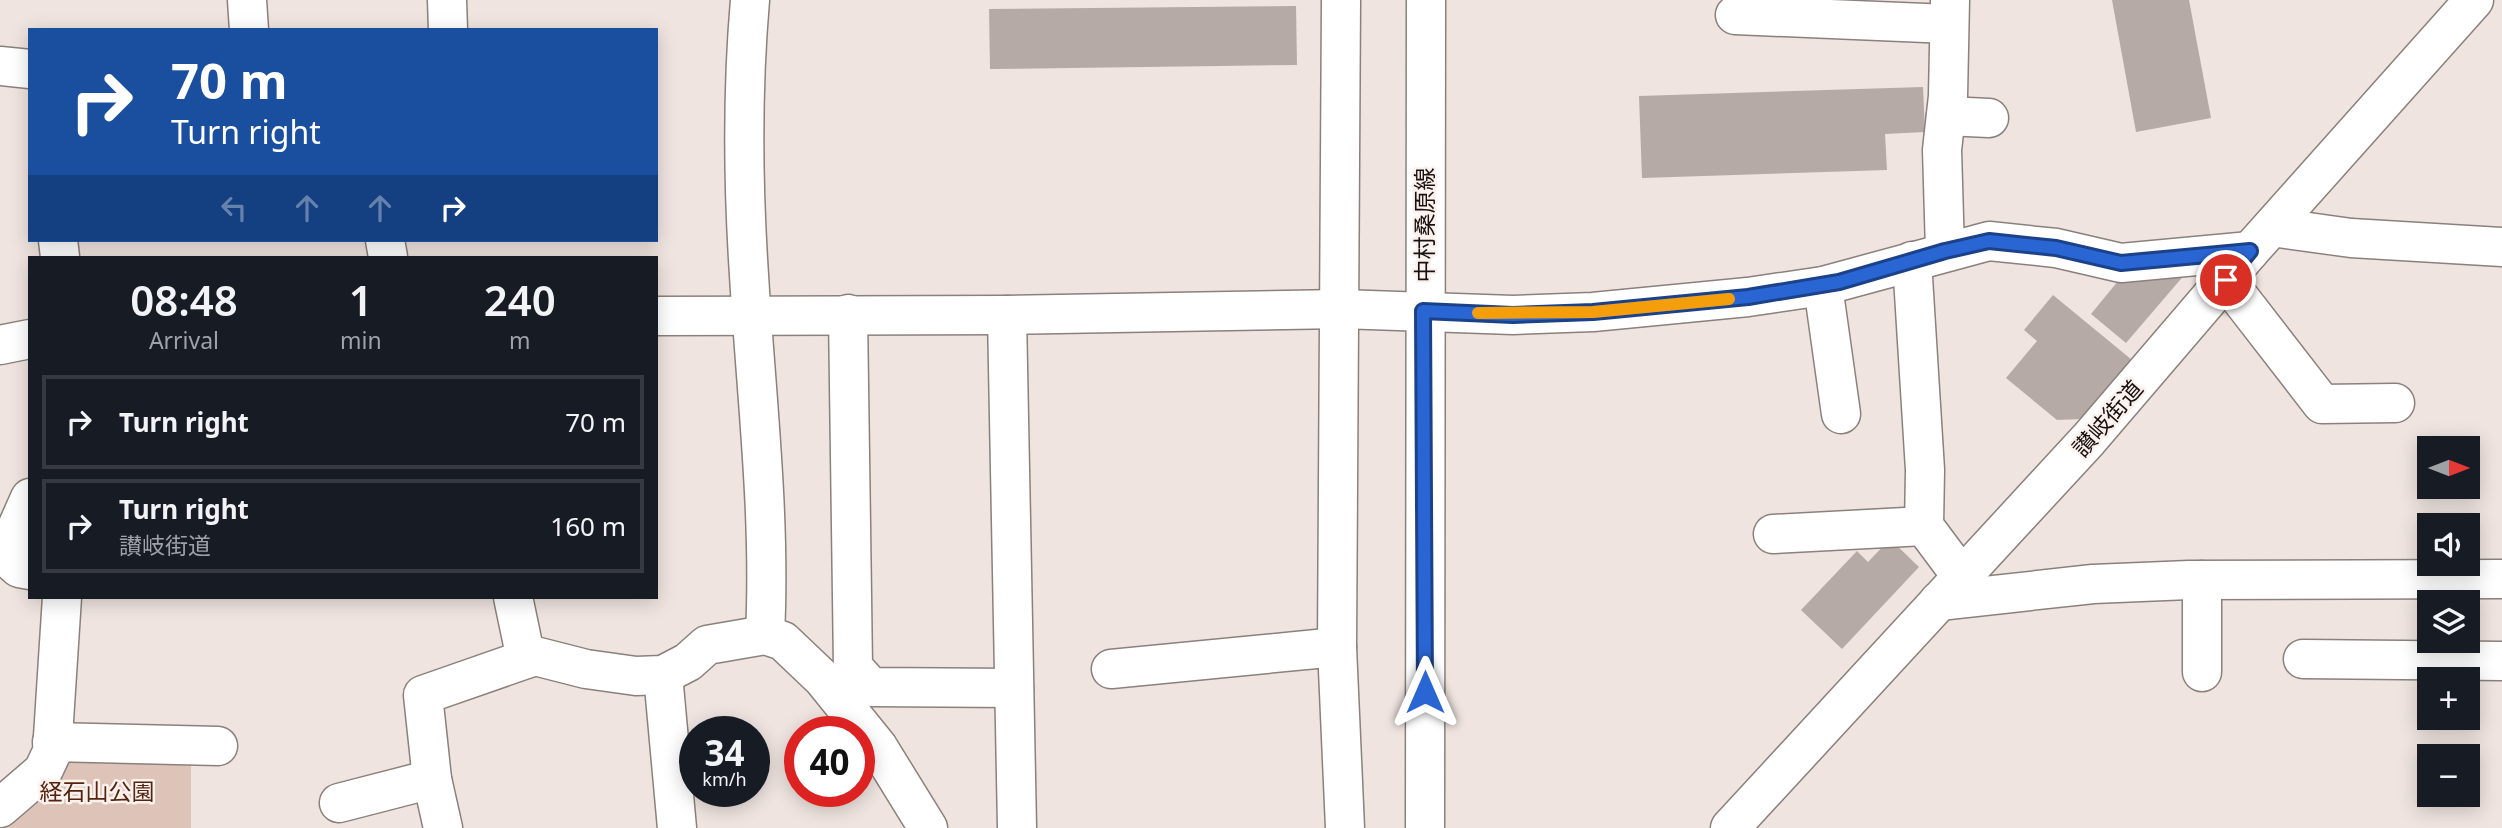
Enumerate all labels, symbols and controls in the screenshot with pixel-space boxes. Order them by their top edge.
text: 70 m [171,47,288,113]
icon: right [56,56,147,147]
text: Turn right [171,110,321,153]
street label: 中村桑原線 [1408,168,1440,283]
icon: left [215,189,253,227]
icon: ahead [288,189,326,227]
icon: ahead [361,189,399,227]
icon: right [434,189,472,227]
pin [2196,250,2256,310]
icon: arrive [2207,261,2245,299]
text: 08:48 [130,271,238,328]
text: 1 [349,271,373,328]
text: 240 [484,271,556,328]
text: Arrival [149,324,219,356]
text: min [340,324,382,356]
text: m [509,324,531,356]
street label: 讃岐街道 [2065,373,2149,463]
icon: right [60,403,98,441]
text: Turn right [119,404,249,440]
text: 70 m [565,404,626,440]
north arrow [2417,436,2480,499]
map controls [2417,436,2480,807]
text: Turn right [119,491,249,527]
icon: right [60,507,98,545]
text: 160 m [550,508,626,544]
button: sound [2417,513,2480,576]
text: 讃岐街道 [119,529,211,561]
button: layers [2417,590,2480,653]
position arrow [1388,655,1462,729]
button: + [2417,667,2480,730]
speed limit sign: 40 [784,716,875,807]
text: 34 [704,729,745,776]
button: − [2417,744,2480,807]
text: km/h [702,767,747,791]
park label: 経石山公園 [40,775,155,807]

